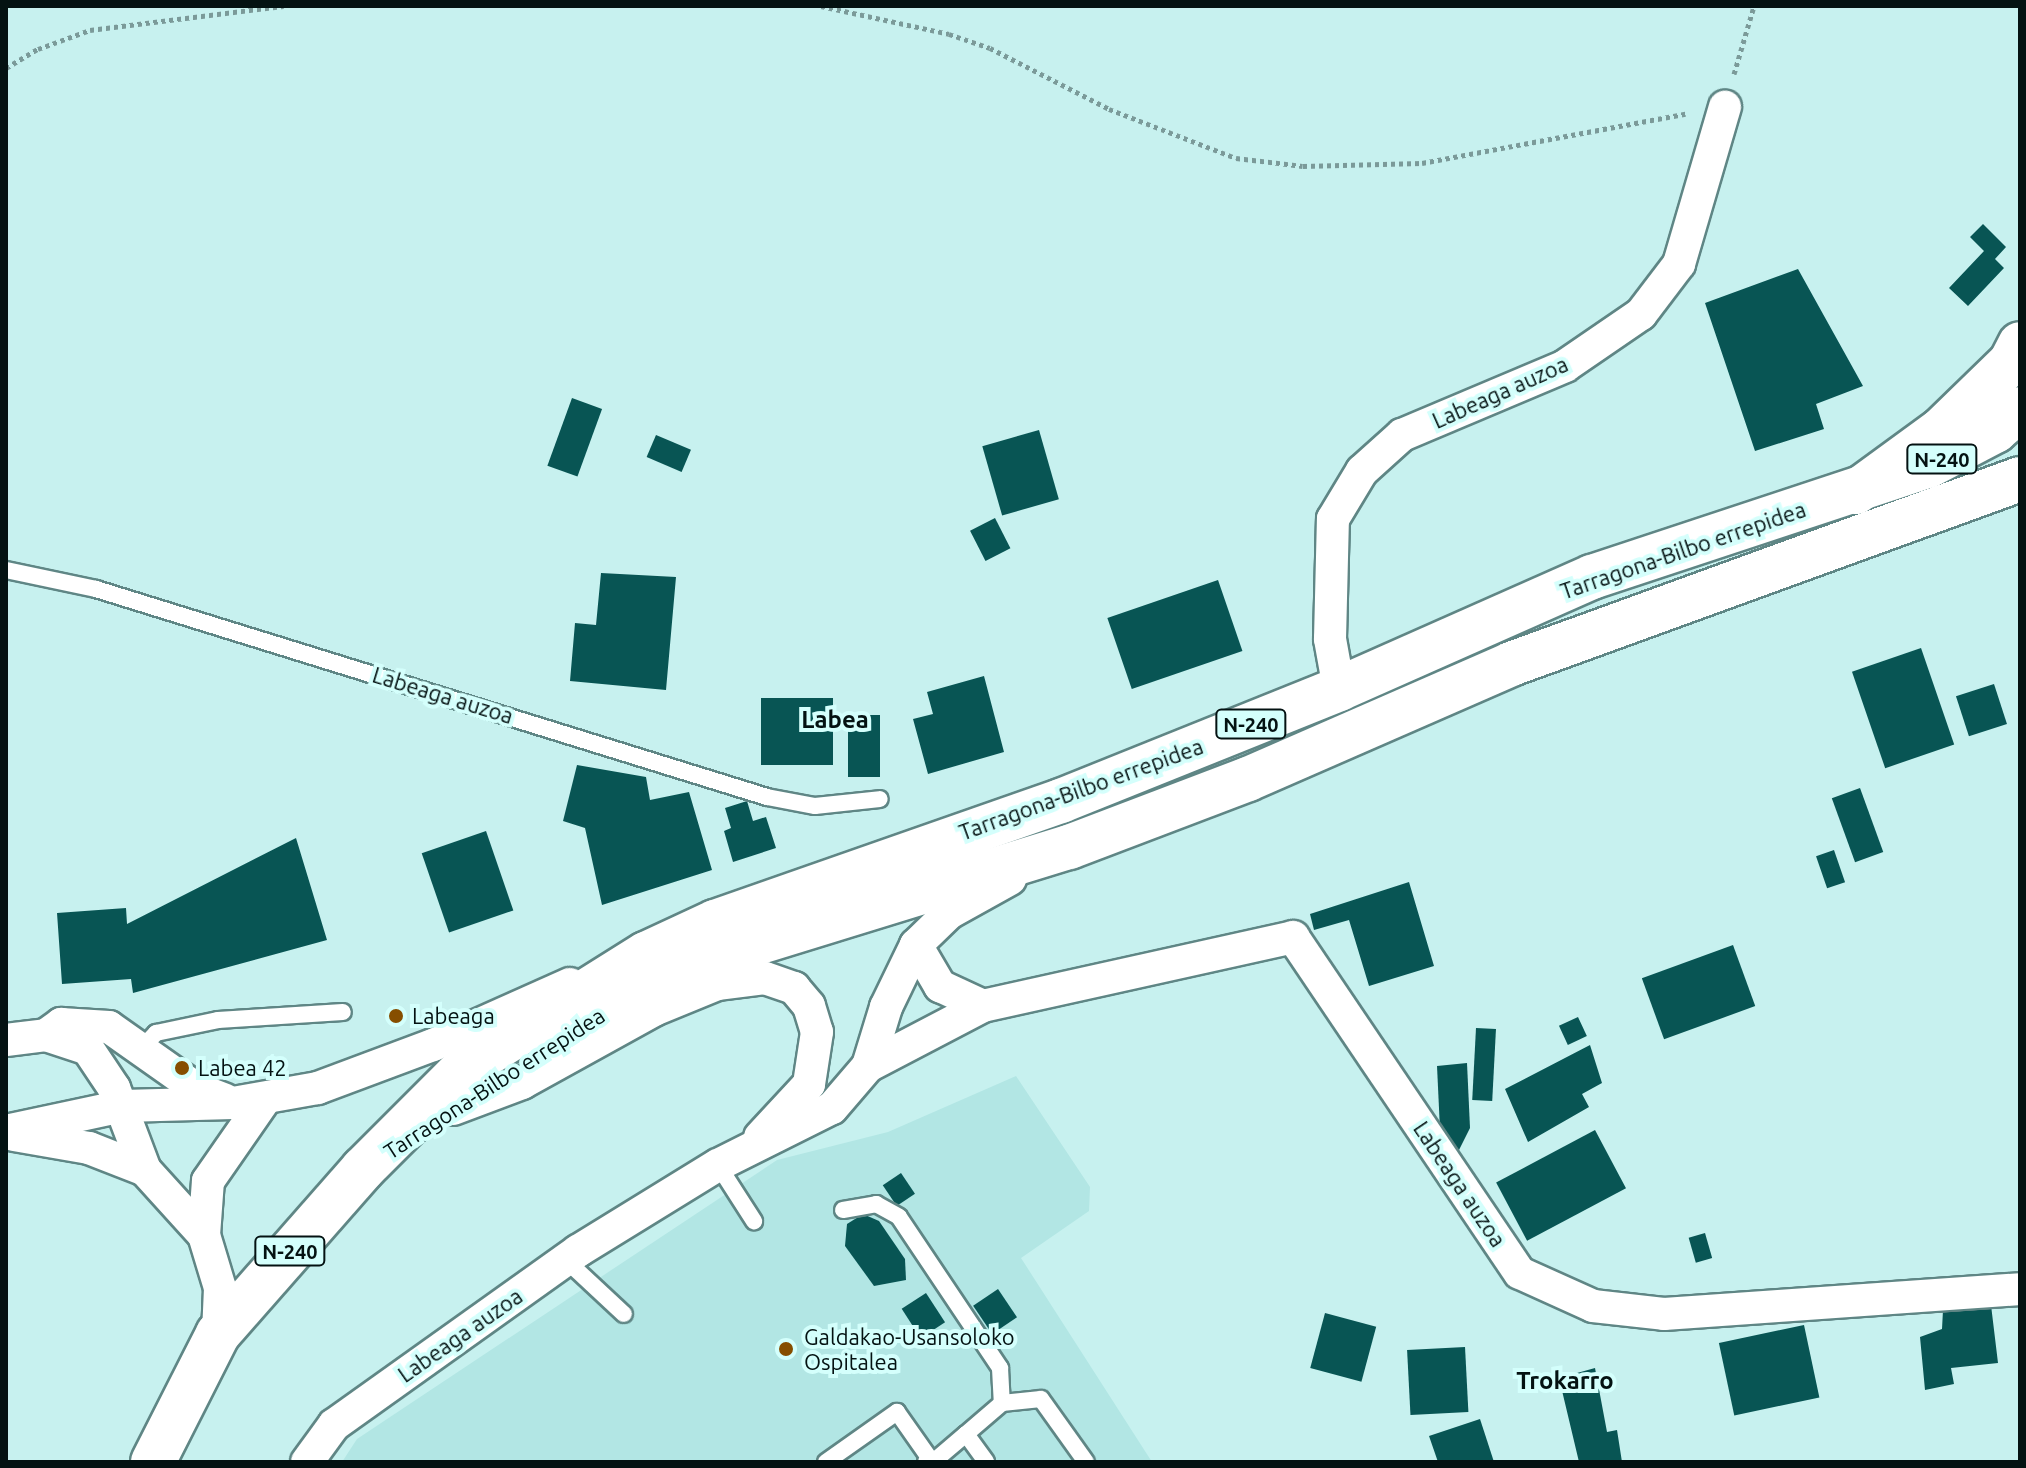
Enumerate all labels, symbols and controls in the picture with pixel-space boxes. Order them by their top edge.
street label: Labeaga auzoa [1428,350,1572,434]
road number: N-240 [1906,443,1978,475]
street label: Tarragona-Bilbo errepidea [1557,496,1809,604]
street label: Labeaga auzoa [369,661,517,729]
district label: Labea [801,706,869,734]
road number: N-240 [1215,708,1287,740]
street label: Tarragona-Bilbo errepidea [955,733,1207,845]
street label: Tarragona-Bilbo errepidea [379,1002,609,1164]
place label: Labeaga [412,1003,495,1029]
marker: Labeaga [387,1007,405,1025]
place label: Labea 42 [198,1055,287,1081]
marker: Labea 42 [173,1059,191,1077]
street label: Labeaga auzoa [1408,1116,1512,1252]
road number: N-240 [254,1235,326,1267]
street label: Labeaga auzoa [393,1282,527,1388]
place label: Galdakao-Usansoloko Ospitalea [804,1323,1015,1374]
marker: Galdakao-Usansoloko Ospitalea [775,1338,797,1360]
district label: Trokarro [1516,1367,1614,1395]

